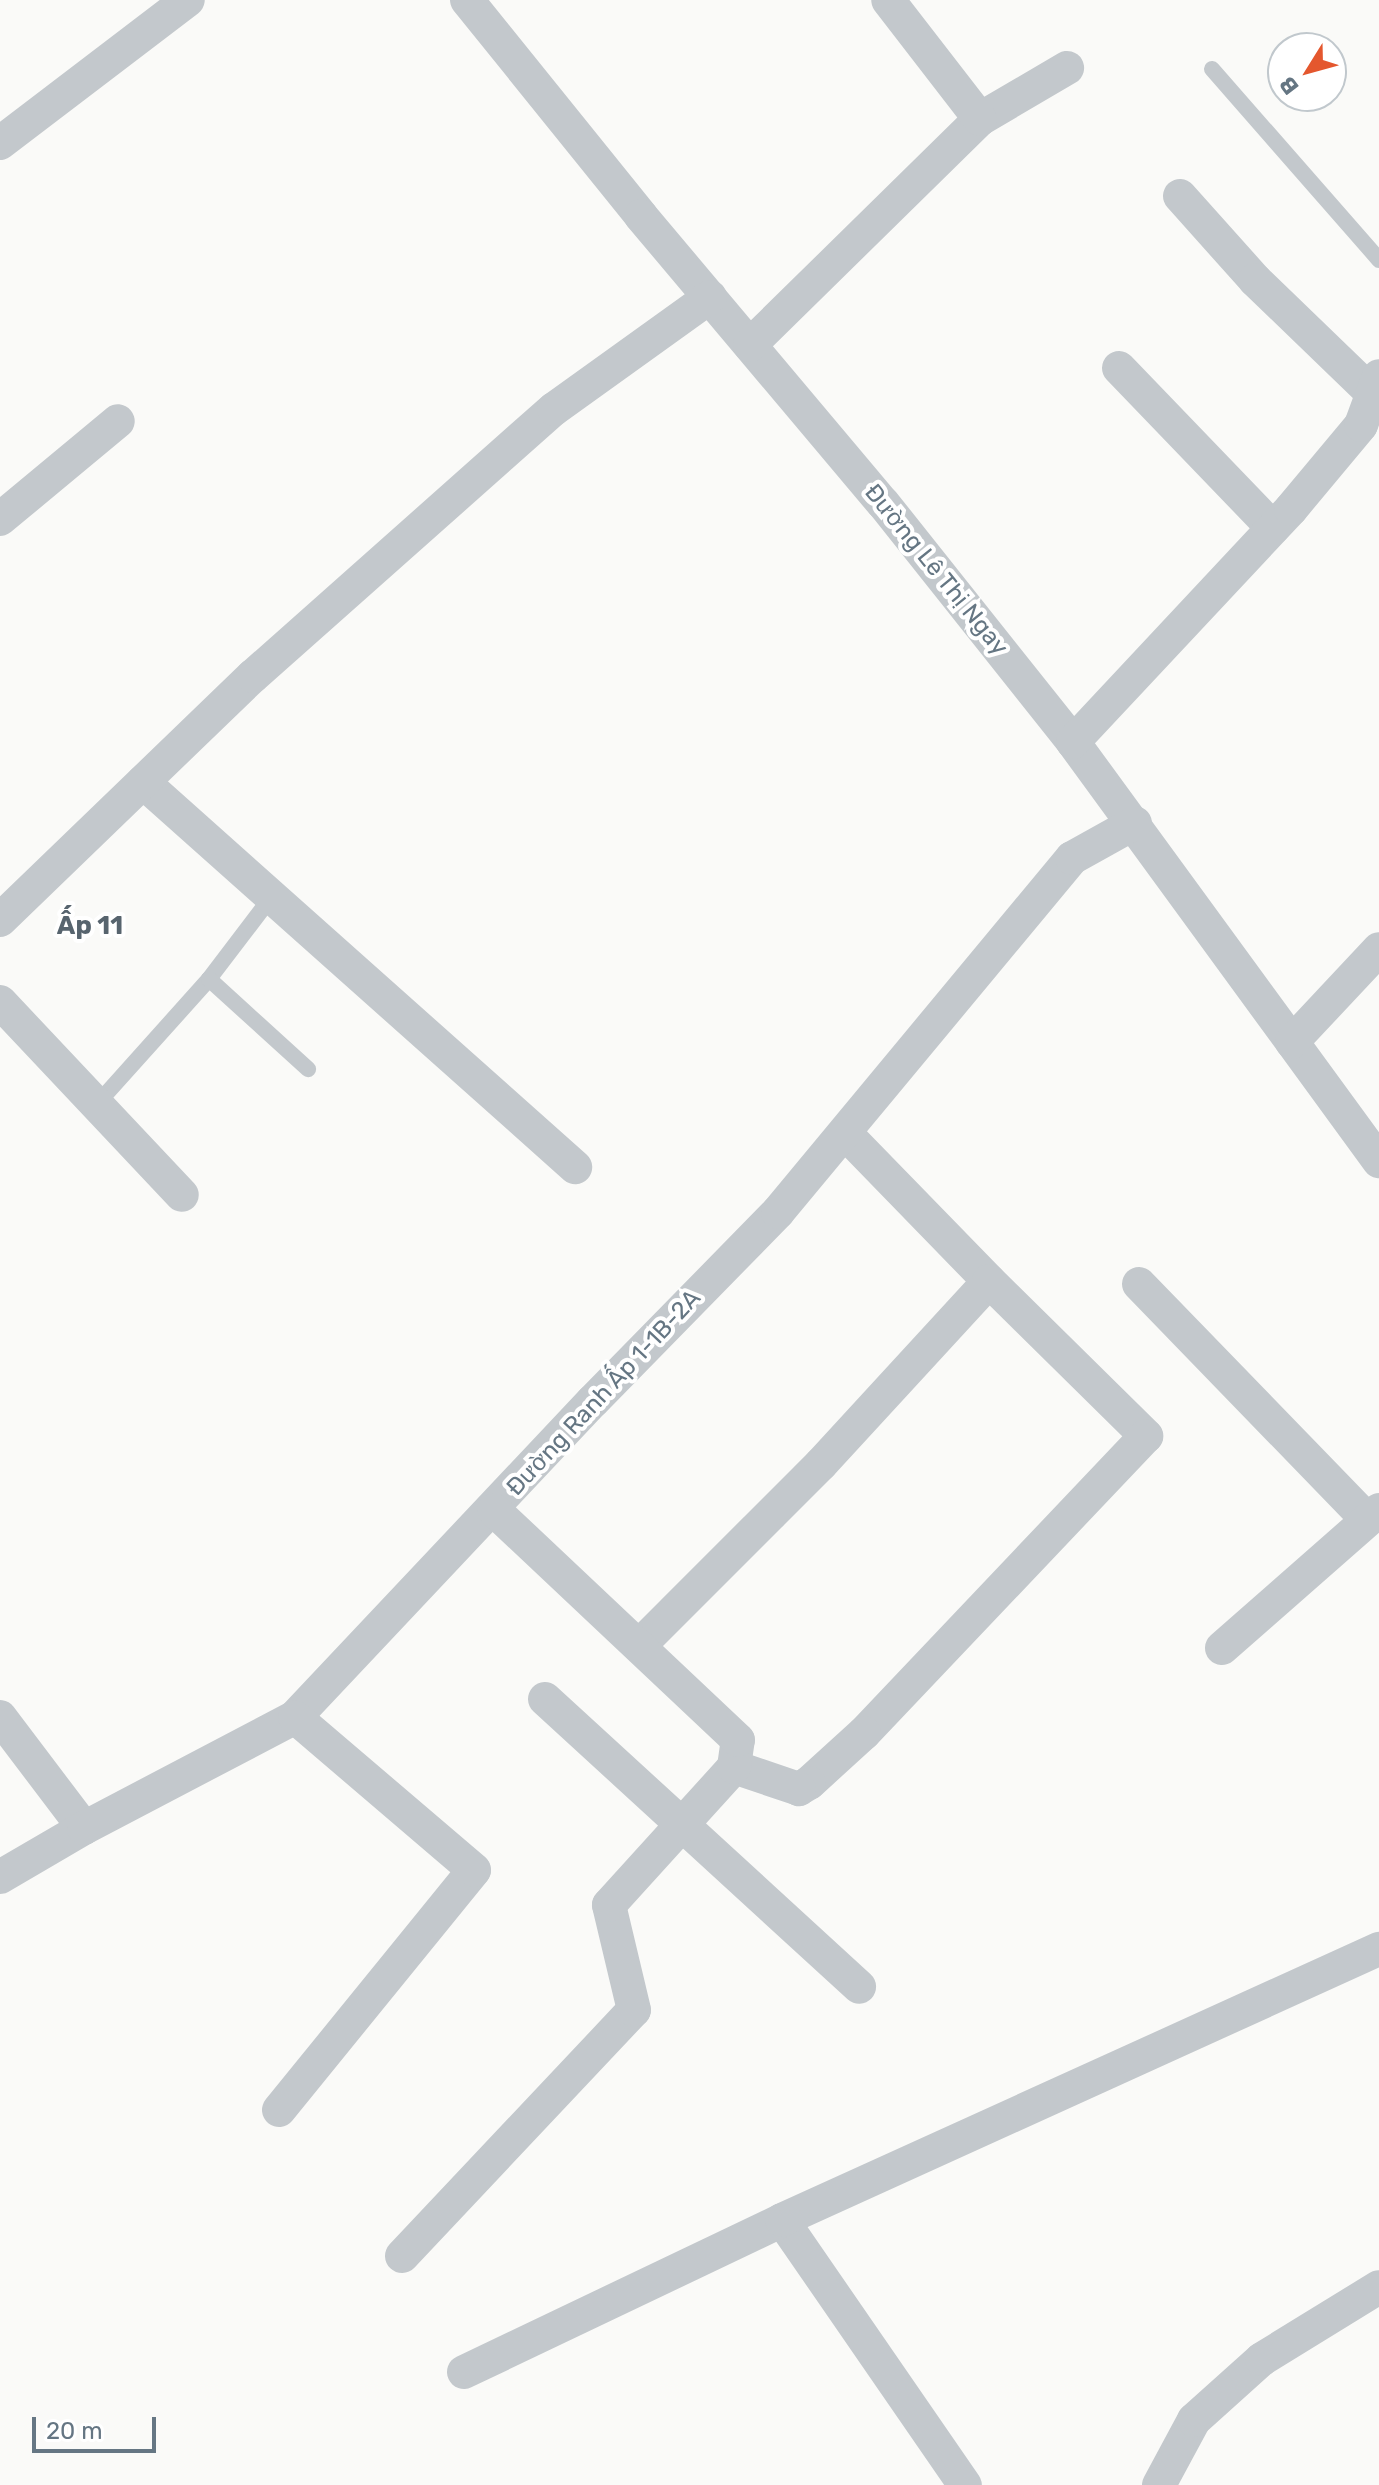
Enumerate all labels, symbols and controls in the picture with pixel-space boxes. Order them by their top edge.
north arrow [1267,32,1347,112]
text: B [1274,71,1304,100]
street label: Đường Lê Thị Ngay [858,478,1014,662]
district label: Ấp 11 [57,910,123,942]
street label: Đường Ranh Ấp 1-1B-2A [501,1284,707,1502]
scale bar [36,2401,160,2451]
text: 20 m [46,2417,103,2445]

